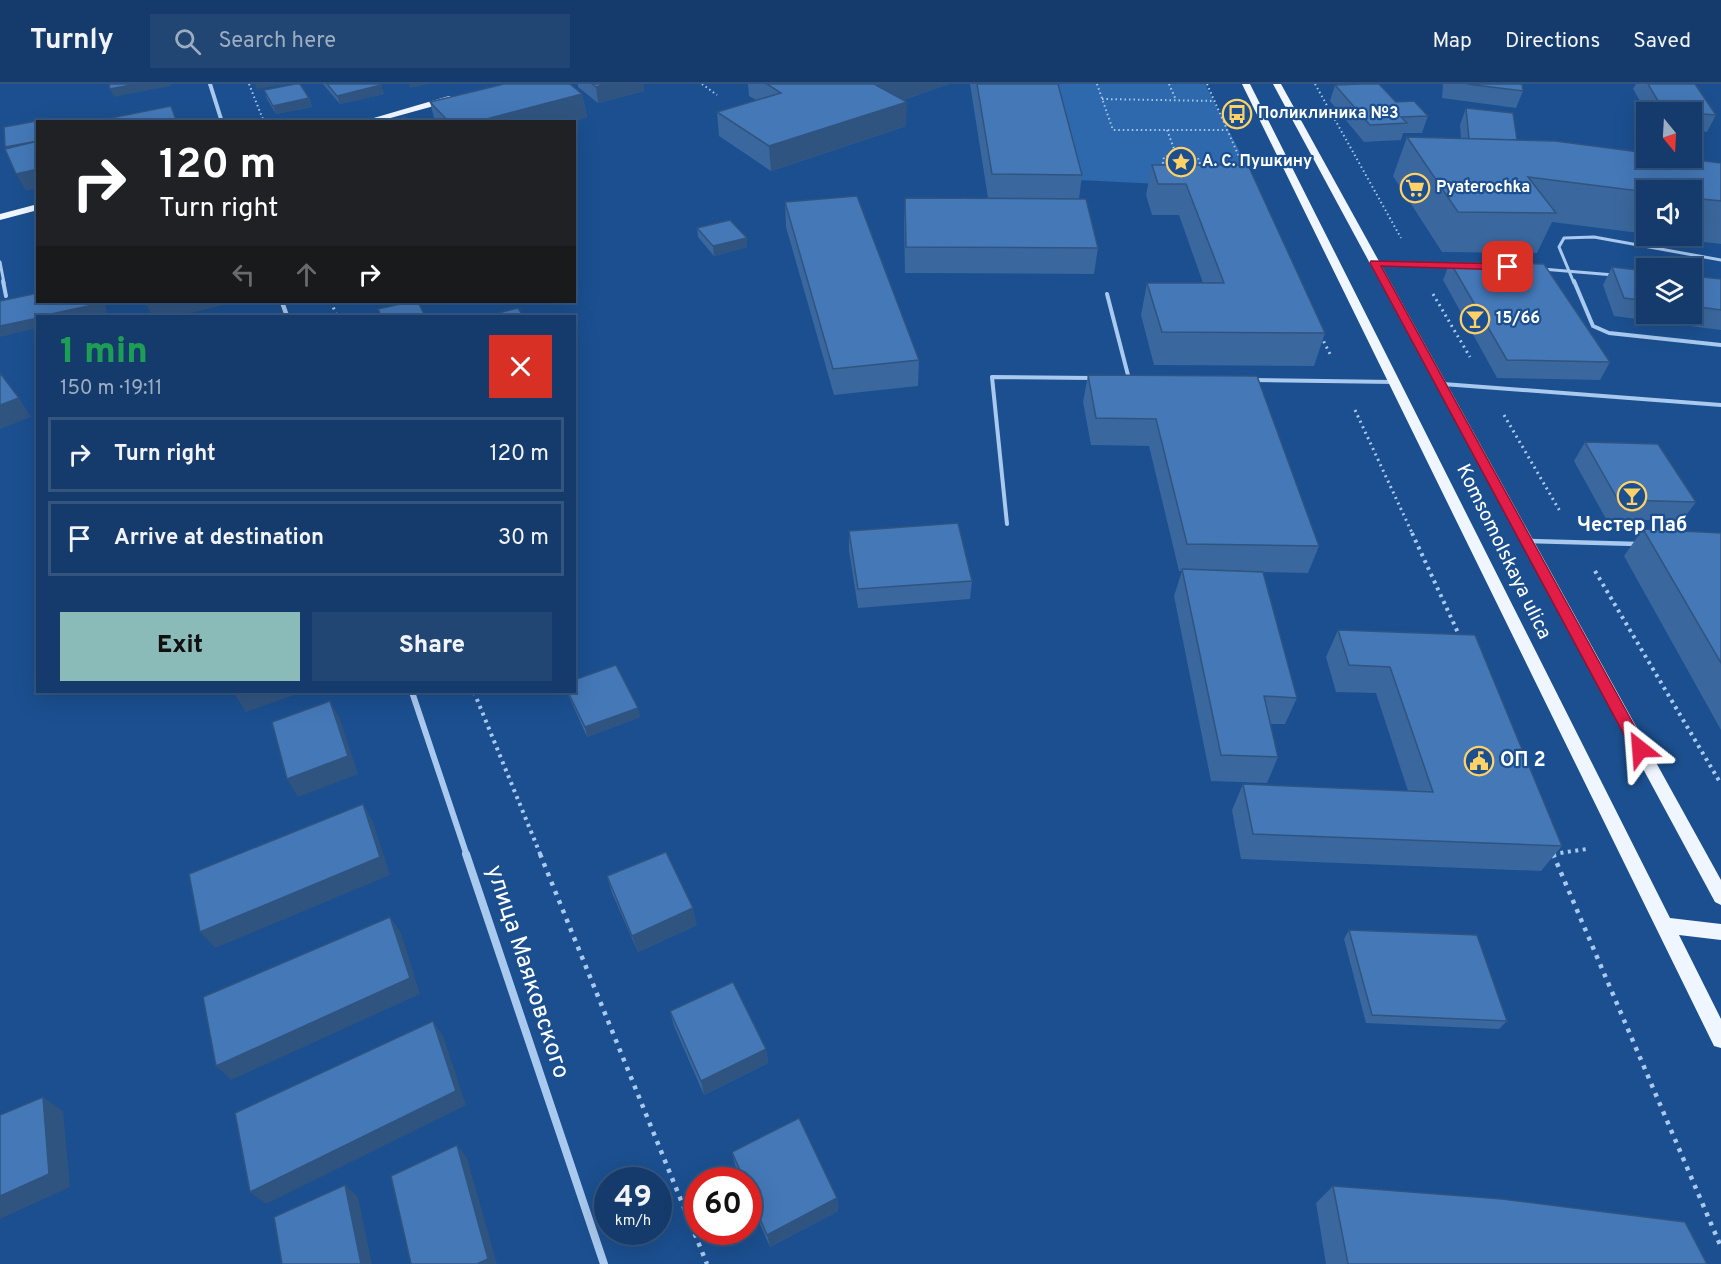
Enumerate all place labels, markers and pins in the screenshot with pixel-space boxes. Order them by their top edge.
bus stop icon: Поликлиника №3 [1221,98,1253,130]
place label: Поликлиника №3 [1258,104,1399,124]
place icon: А. С. Пушкину [1165,146,1197,178]
place label: А. С. Пушкину [1202,152,1312,172]
supermarket icon: Pyaterochka [1399,172,1431,204]
place label: Pyaterochka [1436,178,1530,198]
pin [1482,241,1533,292]
bar icon: 15/66 [1459,303,1491,335]
place label: 15/66 [1496,309,1540,329]
bar icon: Честер Паб [1616,480,1648,512]
place label: Честер Паб [1577,513,1687,539]
public building icon: ОП 2 [1463,745,1495,777]
place label: ОП 2 [1500,748,1546,774]

